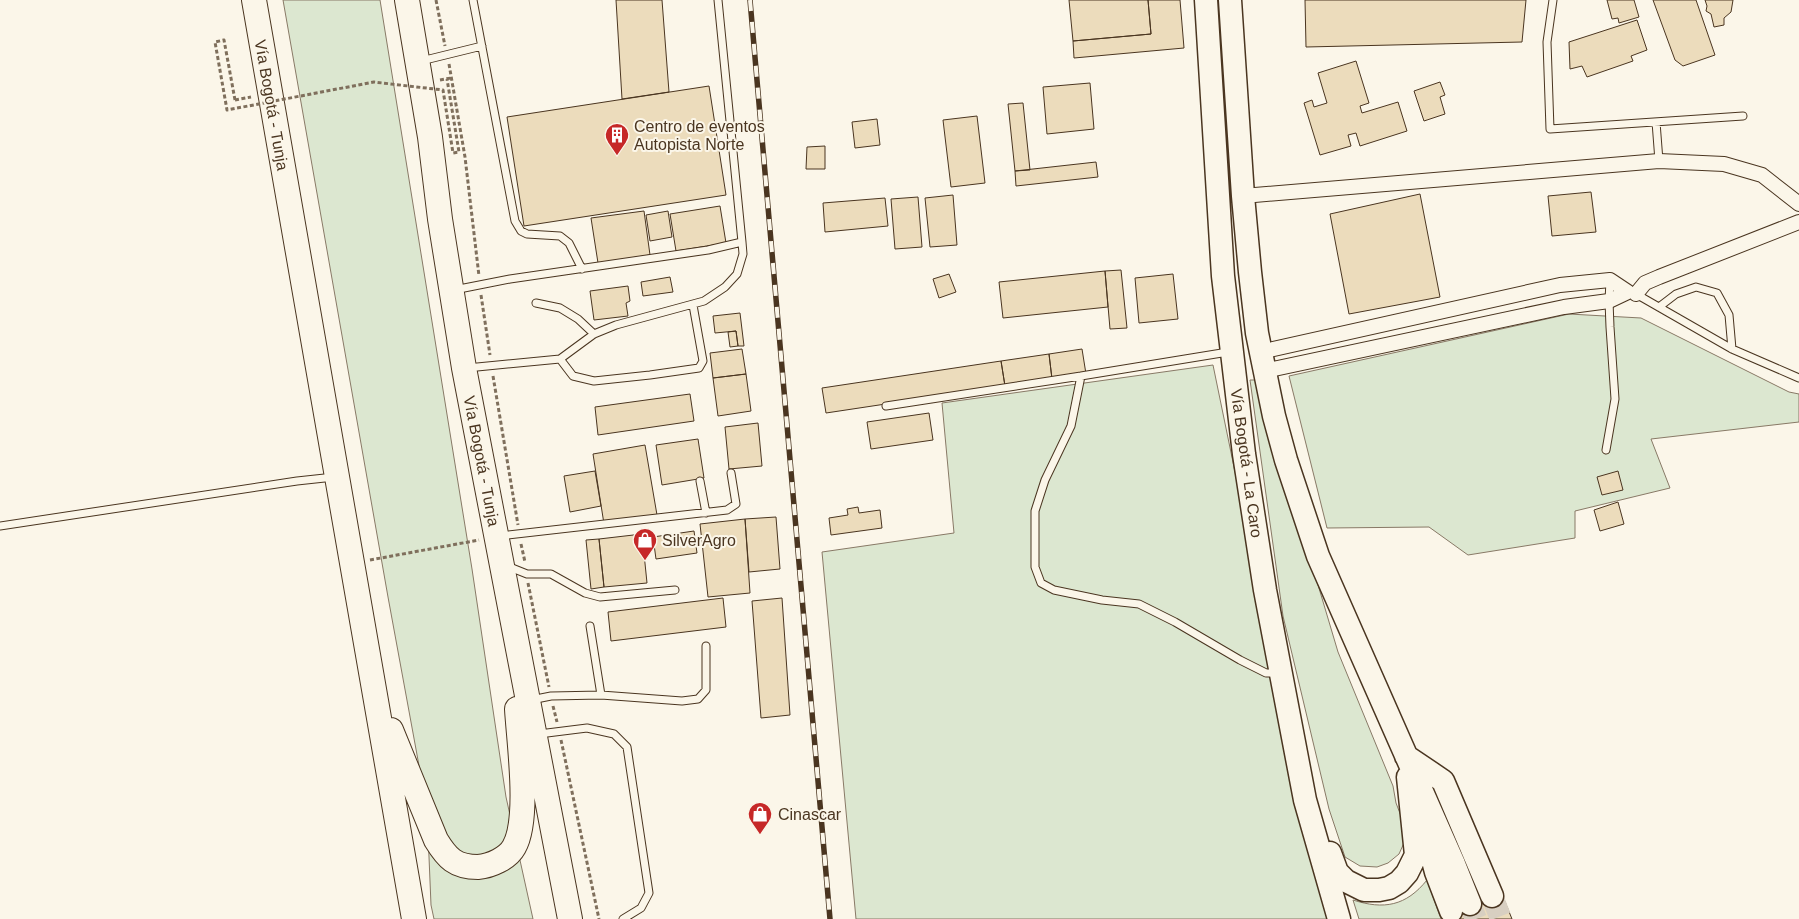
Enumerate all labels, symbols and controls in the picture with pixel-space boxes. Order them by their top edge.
street label: Vía Bogotá - Tunja [252,38,291,172]
place label: Centro de eventos Autopista Norte [634,118,765,153]
building icon: Centro de eventos Autopista Norte [604,122,630,156]
street label: Vía Bogotá - La Caro [1228,387,1265,539]
street label: Vía Bogotá - Tunja [461,394,503,528]
shop icon: SilverAgro [632,527,658,561]
place label: SilverAgro [662,532,736,549]
shop icon: Cinascar [747,801,773,835]
place label: Cinascar [778,806,842,823]

